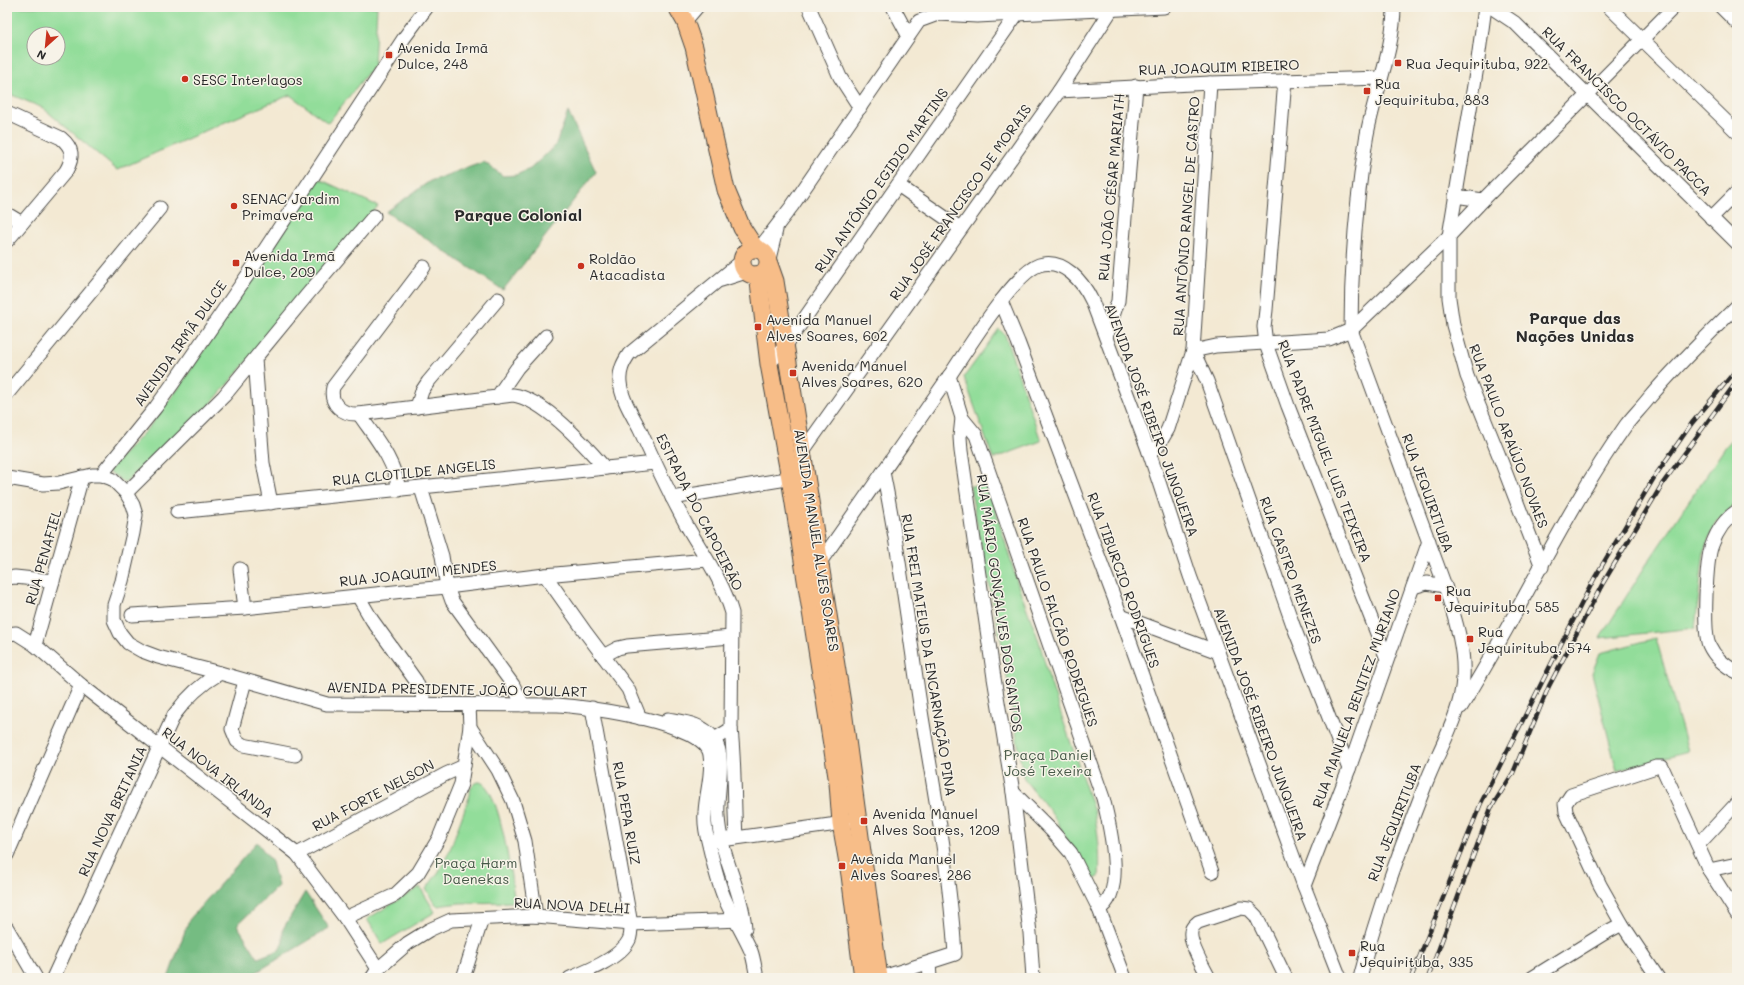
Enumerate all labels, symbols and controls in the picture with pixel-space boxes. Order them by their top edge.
street label: RUA FRANCISCO OCTÁVIO PACCA [1538,22,1716,200]
north arrow [26,26,66,66]
place label: Avenida Irmã Dulce, 248 [397,38,489,73]
text: N [34,47,48,64]
marker: Avenida Irmã Dulce, 248 [384,50,394,60]
place label: Rua Jequirituba, 922 [1406,54,1548,73]
street label: RUA JOAQUIM RIBEIRO [1138,55,1300,79]
marker: Rua Jequirituba, 922 [1393,58,1403,68]
place label: SESC Interlagos [193,70,302,89]
marker: SESC Interlagos [180,74,190,84]
place label: Rua Jequirituba, 883 [1375,74,1489,109]
street label: RUA ANTÔNIO EGIDIO MARTINS [810,84,952,276]
marker: Rua Jequirituba, 883 [1362,86,1372,96]
street label: RUA JOÃO CÉSAR MARIATH [1093,92,1129,282]
street label: RUA ANTÔNIO RANGEL DE CASTRO [1168,96,1204,336]
street label: RUA JOSÉ FRANCISCO DE MORAIS [885,100,1035,304]
place label: SENAC Jardim Primavera [242,189,339,224]
marker: SENAC Jardim Primavera [229,201,239,211]
district label: Parque Colonial [454,204,582,225]
place label: Avenida Irmã Dulce, 209 [244,246,336,281]
place label: Roldão Atacadista [589,249,665,284]
marker: Avenida Irmã Dulce, 209 [231,258,241,268]
marker: Roldão Atacadista [576,261,586,271]
street label: AVENIDA IRMÃ DULCE [129,276,231,410]
street label: AVENIDA JOSÉ RIBEIRO JUNQUEIRA [1101,301,1203,539]
district label: Parque das Nações Unidas [1516,307,1634,346]
place label: Avenida Manuel Alves Soares, 602 [766,310,888,345]
marker: Avenida Manuel Alves Soares, 602 [753,322,763,332]
street label: RUA PADRE MIGUEL LUIS TEIXEIRA [1274,337,1376,565]
street label: RUA PAULO ARAÚJO NOVAES [1465,341,1553,531]
place label: Avenida Manuel Alves Soares, 620 [801,356,923,391]
marker: Avenida Manuel Alves Soares, 620 [788,368,798,378]
street label: AVENIDA MANUEL ALVES SOARES [790,427,844,653]
street label: ESTRADA DO CAPOEIRÃO [652,430,748,594]
street label: RUA JEQUIRITUBA [1398,431,1458,555]
street label: RUA CLOTILDE ANGELIS [331,454,497,490]
street label: RUA MÁRIO GONÇALVES DOS SANTOS [973,473,1028,733]
street label: RUA TIBURCIO RODRIGUES [1083,490,1165,671]
street label: RUA CASTRO MENEZES [1256,494,1327,646]
street label: RUA PENAFIEL [20,506,66,607]
street label: RUA FREI MATEUS DA ENCARNAÇÃO PINA [897,513,961,797]
street label: RUA PAULO FALCÃO RODRIGUES [1013,515,1103,729]
street label: RUA JOAQUIM MENDES [338,555,498,591]
place label: Rua Jequirituba, 585 [1446,581,1560,616]
street label: RUA MANUELA BENITEZ MURIANO [1307,586,1405,810]
marker: Rua Jequirituba, 585 [1433,593,1443,603]
street label: AVENIDA JOSÉ RIBEIRO JUNQUEIRA [1210,605,1312,843]
place label: Rua Jequirituba, 574 [1478,622,1592,657]
marker: Rua Jequirituba, 574 [1465,634,1475,644]
street label: AVENIDA PRESIDENTE JOÃO GOULART [327,677,588,701]
street label: RUA NOVA IRLANDA [158,722,278,822]
street label: RUA NOVA BRITANIA [73,742,151,880]
park label: Praça Daniel José Texeira [1004,745,1092,780]
street label: RUA FORTE NELSON [309,755,437,835]
street label: RUA PEPA RUIZ [609,760,645,866]
street label: RUA JEQUIRITUBA [1363,760,1425,884]
place label: Avenida Manuel Alves Soares, 1209 [872,804,1000,839]
marker: Avenida Manuel Alves Soares, 1209 [859,816,869,826]
place label: Avenida Manuel Alves Soares, 286 [850,849,971,884]
park label: Praça Harm Daenekas [435,853,517,888]
marker: Avenida Manuel Alves Soares, 286 [837,861,847,871]
street label: RUA NOVA DELHI [514,892,630,918]
place label: Rua Jequirituba, 335 [1360,936,1473,971]
marker: Rua Jequirituba, 335 [1347,948,1357,958]

